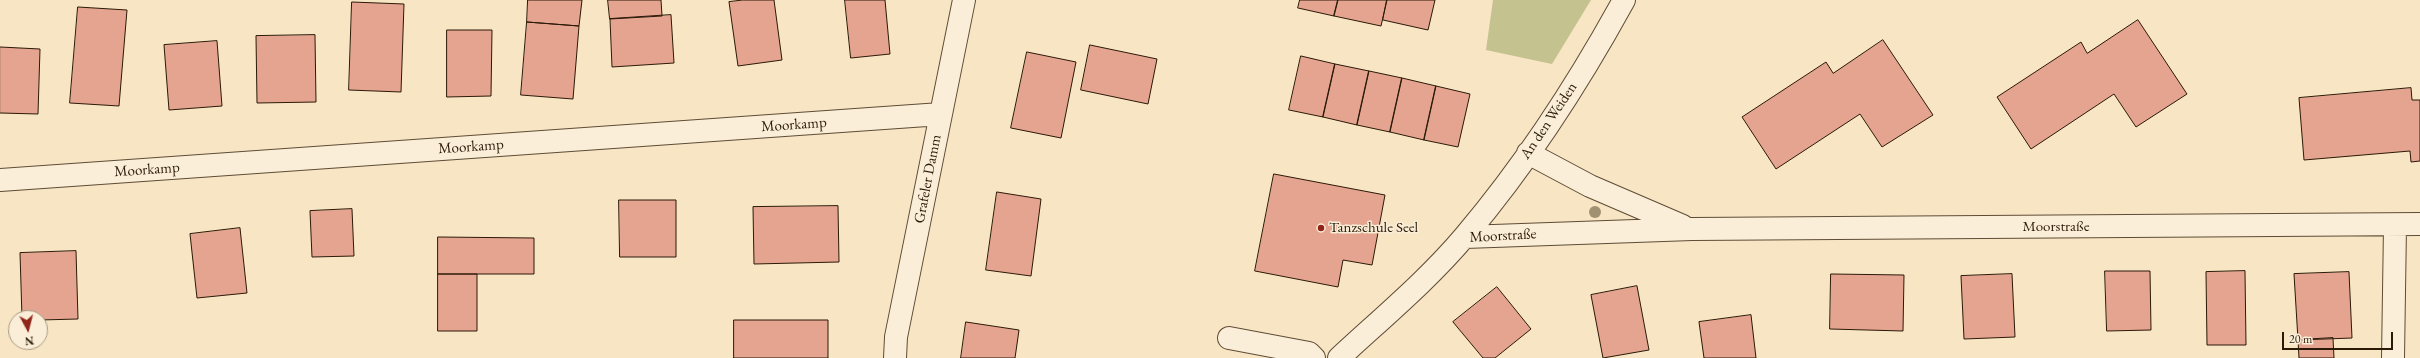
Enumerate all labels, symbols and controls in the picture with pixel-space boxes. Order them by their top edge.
street label: An den Weiden [1517,79,1581,163]
street label: Moorkamp [761,114,827,136]
street label: Grafeler Damm [911,133,945,225]
street label: Moorkamp [438,136,504,158]
street label: Moorkamp [114,159,180,181]
street label: Moorstraße [2022,218,2090,236]
place label: Tanzschule Seel [1329,219,1418,237]
marker: Tanzschule Seel [1316,223,1326,233]
street label: Moorstraße [1469,225,1537,247]
north arrow [8,310,48,350]
scale bar [2284,324,2395,350]
text: 20 m [2289,331,2312,347]
text: N [24,333,35,348]

